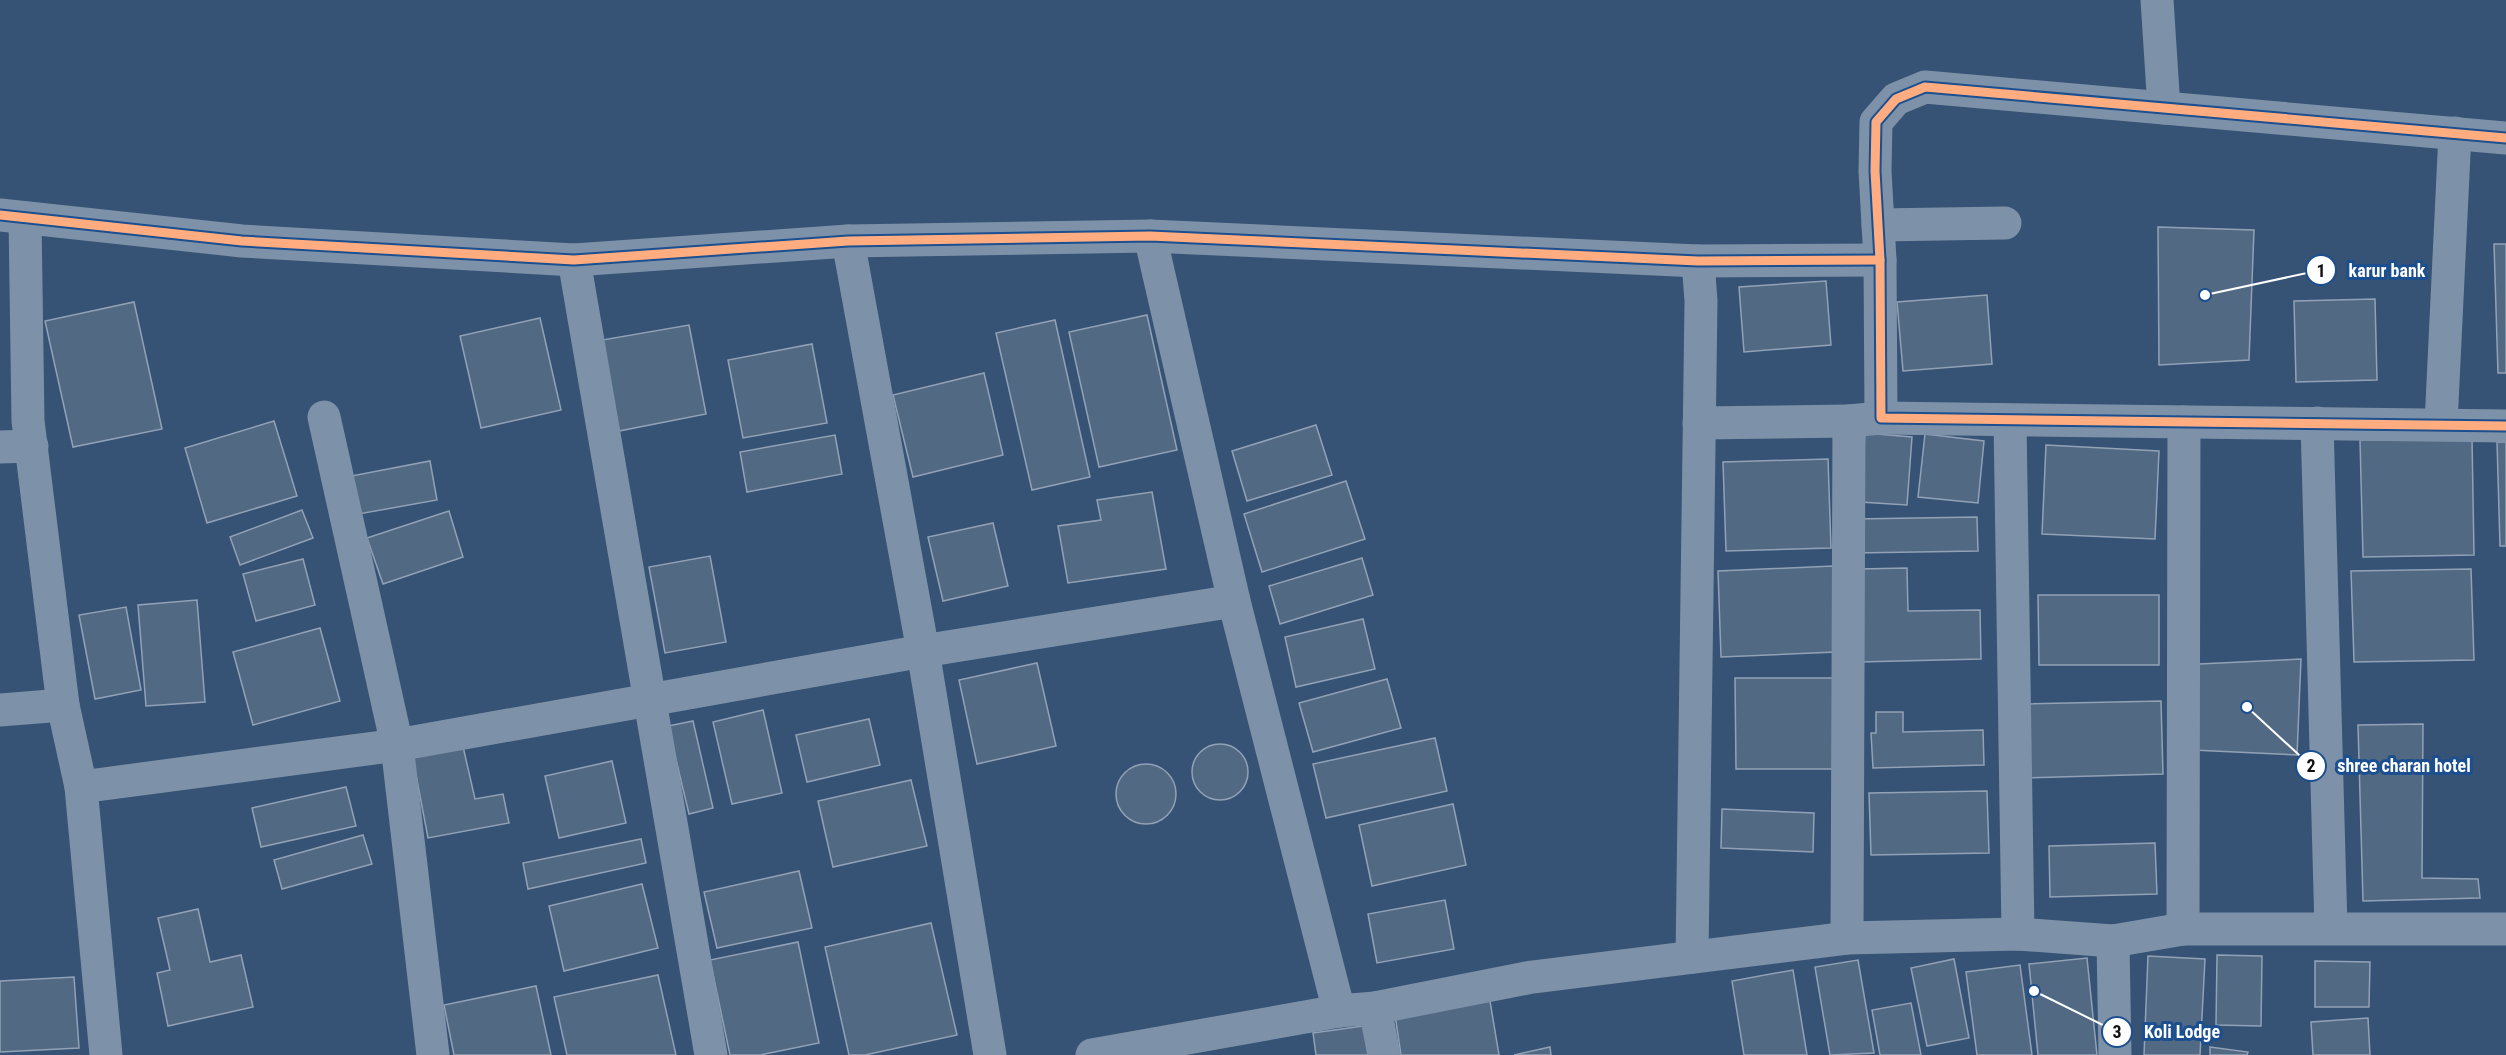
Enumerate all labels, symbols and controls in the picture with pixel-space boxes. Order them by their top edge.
callout: karur bank [2306,252,2437,288]
text: 1 [2316,260,2326,281]
text: karur bank [2349,260,2426,281]
callout: shree charan hotel [2296,748,2483,784]
text: 2 [2306,755,2316,776]
text: shree charan hotel [2337,755,2471,776]
callout: Koli Lodge [2102,1014,2232,1050]
text: 3 [2112,1021,2122,1042]
text: Koli Lodge [2144,1021,2220,1042]

